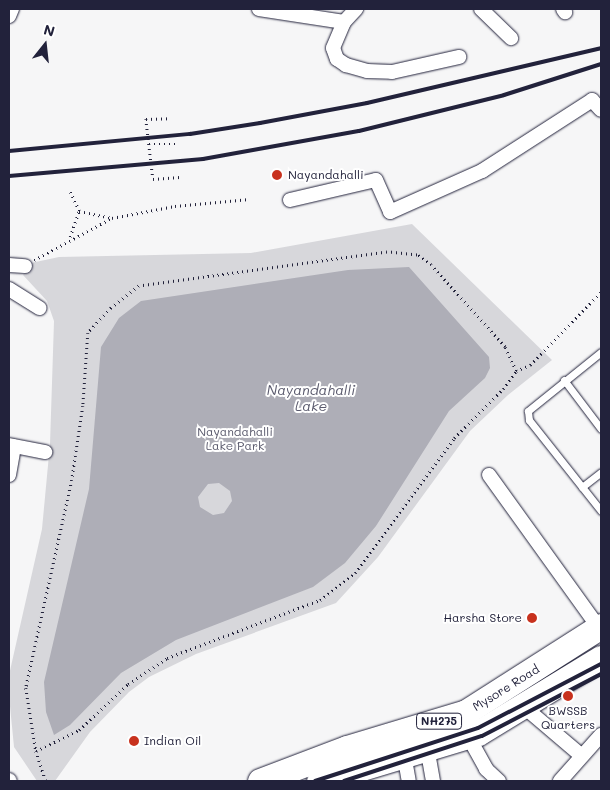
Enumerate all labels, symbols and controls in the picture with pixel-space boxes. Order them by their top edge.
text: N [42,19,57,41]
north arrow [20,20,70,70]
marker: Nayandahalli [270,168,284,182]
place label: Nayandahalli [288,168,364,182]
water label: Nayandahalli Lake [267,382,355,414]
park label: Nayandahalli Lake Park [197,425,273,453]
place label: Harsha Store [443,611,522,625]
marker: Harsha Store [526,612,538,624]
street label: Mysore Road [470,662,542,714]
marker: BWSSB Quarters [562,690,574,702]
place label: BWSSB Quarters [541,704,595,732]
road number: NH275 [415,712,463,729]
place label: Indian Oil [144,734,201,748]
marker: Indian Oil [128,735,140,747]

